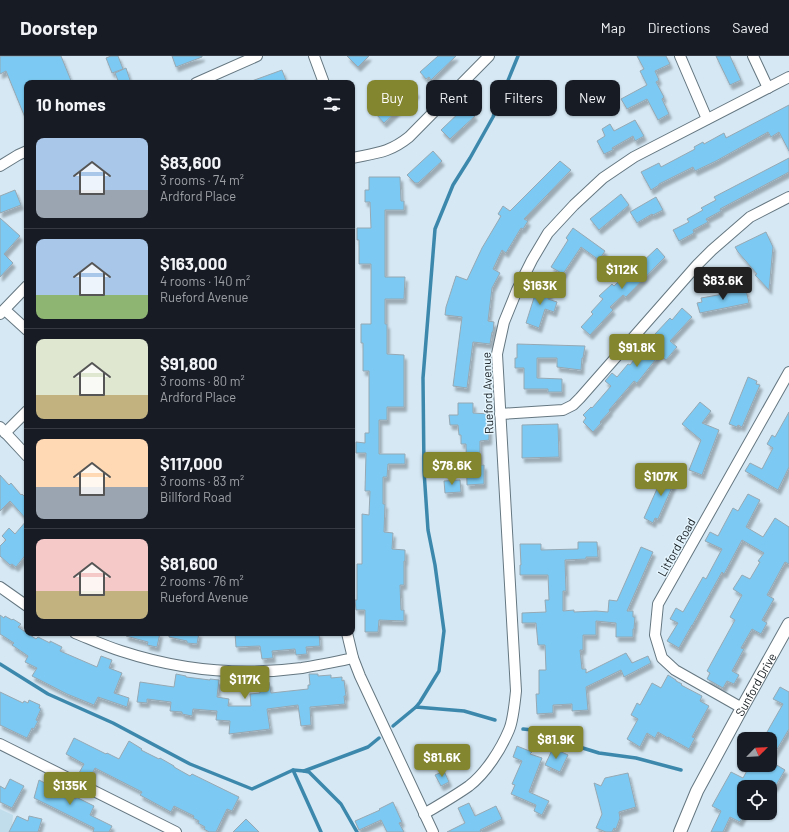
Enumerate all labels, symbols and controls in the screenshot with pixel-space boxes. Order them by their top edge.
text: Doorstep [20,16,98,39]
text: Map [601,19,626,36]
text: Directions [648,19,710,36]
text: Saved [732,19,769,36]
chip: Buy [367,80,418,116]
chip: Rent [426,80,482,116]
chip: Filters [490,80,557,116]
chip: New [565,80,620,116]
icon: filters [321,93,343,115]
text: 10 homes [36,94,106,114]
text: $83,600 [160,152,221,172]
icon: home [68,154,116,202]
text: 3 rooms · 74 m² [160,172,244,188]
text: Ardford Place [160,188,236,204]
text: $163,000 [160,253,227,273]
icon: home [68,255,116,303]
pin: $112K [594,256,650,290]
text: $112K [606,261,638,277]
pin: $83.6K [690,267,756,301]
pin: $163K [512,272,568,306]
text: $83.6K [703,272,743,288]
text: 4 rooms · 140 m² [160,273,250,289]
text: $163K [523,277,557,293]
text: Rueford Avenue [160,289,249,305]
pin: $91.8K [604,334,670,368]
text: $91.8K [618,339,656,355]
street label: Rueford Avenue [479,352,495,434]
text: $91,800 [160,353,218,373]
icon: home [68,355,116,403]
text: 3 rooms · 80 m² [160,373,245,389]
text: Ardford Place [160,389,236,405]
pin: $78.6K [419,452,485,486]
text: $117,000 [160,453,222,473]
icon: home [68,455,116,503]
text: $78.6K [432,457,472,473]
pin: $107K [633,463,689,497]
text: $107K [644,468,678,484]
text: 3 rooms · 83 m² [160,473,244,489]
text: Billford Road [160,489,232,505]
street label: Litford Road [654,515,698,579]
text: $81,600 [160,553,218,573]
icon: home [68,555,116,603]
text: 2 rooms · 76 m² [160,573,244,589]
text: Rueford Avenue [160,589,249,605]
street label: Sunford Drive [732,650,779,718]
pin: $117K [217,666,273,700]
text: $117K [229,671,261,687]
pin: $81.9K [523,726,589,760]
text: $81.9K [537,731,575,747]
north arrow [737,732,777,772]
map controls [737,732,777,820]
pin: $81.6K [409,744,475,778]
text: $81.6K [423,749,461,765]
pin: $135K [42,772,98,806]
text: $135K [53,777,87,793]
button: locate [737,780,777,820]

